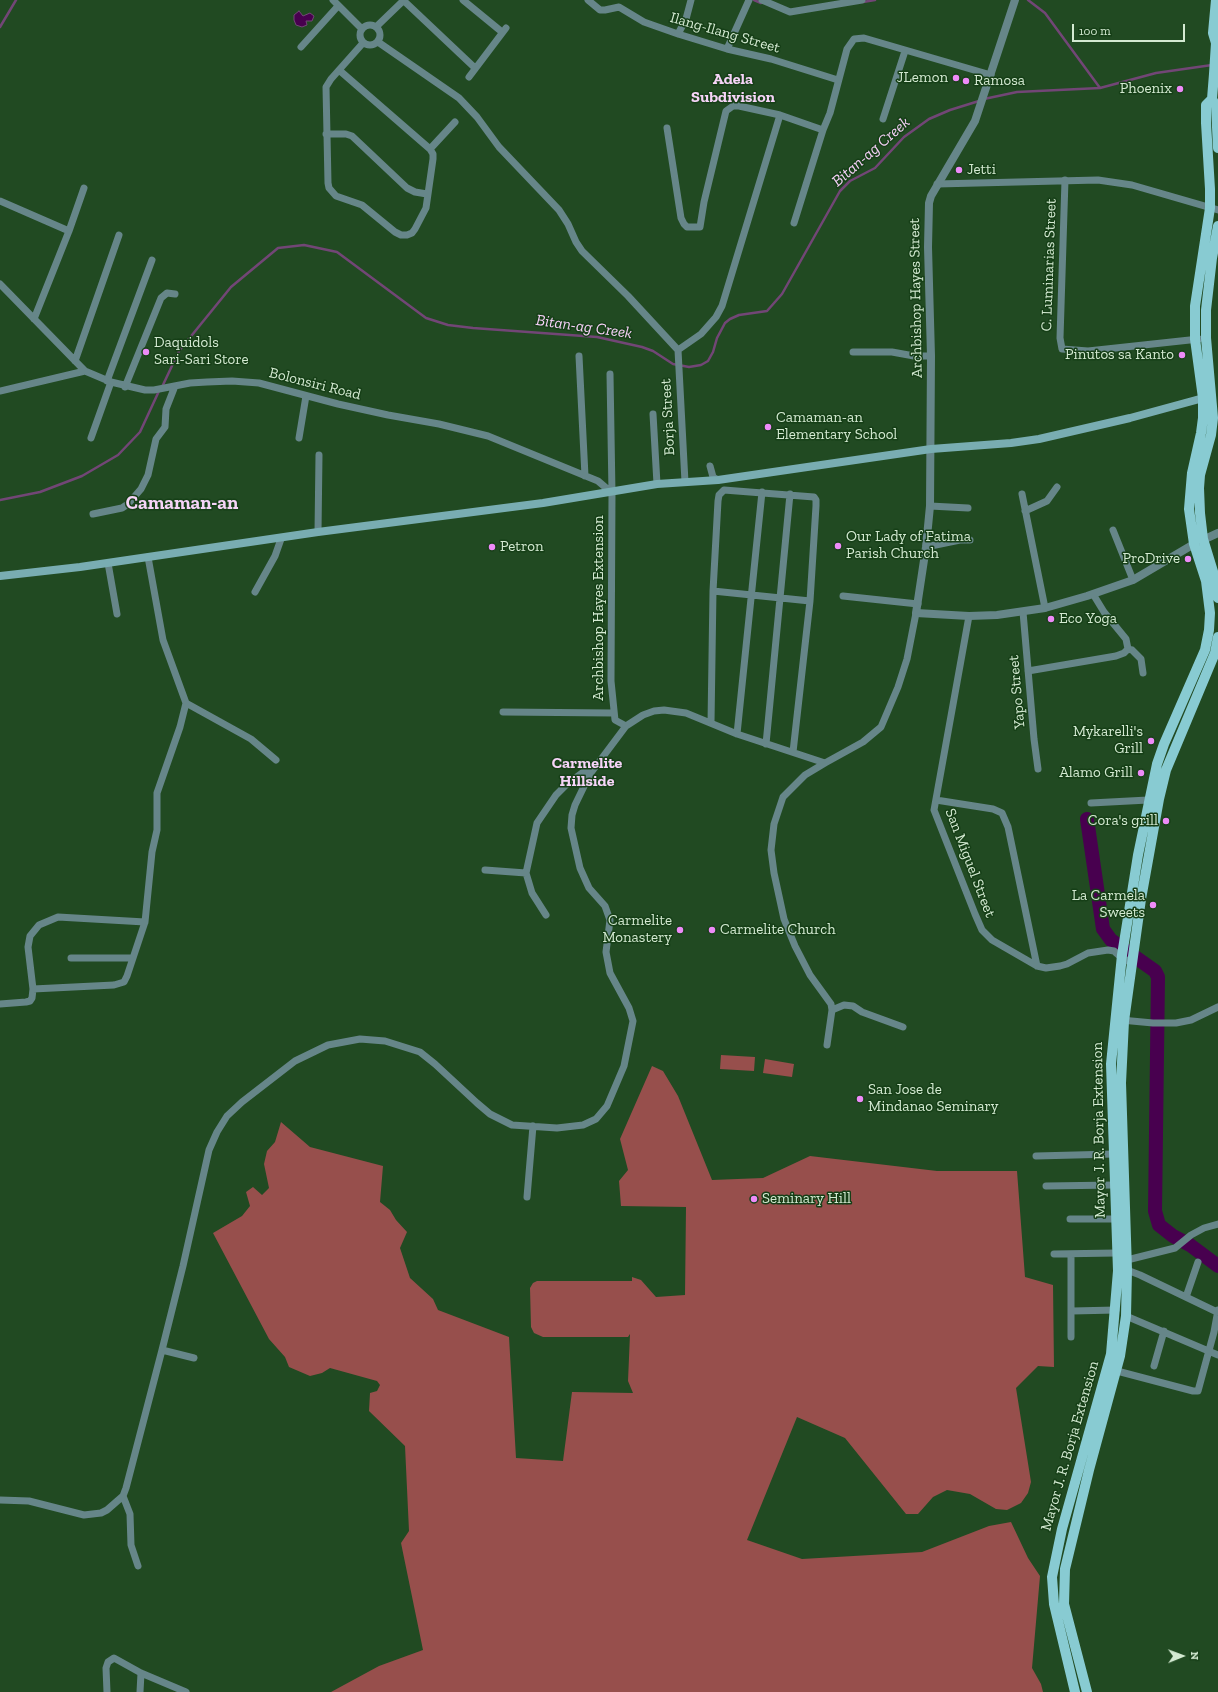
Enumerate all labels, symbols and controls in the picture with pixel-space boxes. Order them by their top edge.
street label: Ilang-Ilang Street [668,9,782,57]
scale bar [1074,16,1187,42]
text: 100 m [1079,24,1111,38]
district label: Adela Subdivision [691,69,775,107]
place label: JLemon [897,69,948,87]
place label: Ramosa [974,72,1025,90]
marker: JLemon [951,73,961,83]
marker: Ramosa [961,76,971,86]
place label: Phoenix [1120,80,1172,98]
marker: Phoenix [1175,84,1185,94]
water label: Bitan-ag Creek [828,113,914,191]
place label: Jetti [967,161,996,179]
marker: Jetti [954,165,964,175]
street label: C. Luminarias Street [1038,198,1060,332]
street label: Archbishop Hayes Street [906,218,926,378]
water label: Bitan-ag Creek [535,311,633,343]
place label: Daquidols Sari-Sari Store [154,334,248,369]
place label: Pinutos sa Kanto [1065,346,1174,364]
marker: Daquidols Sari-Sari Store [141,347,151,357]
marker: Pinutos sa Kanto [1177,350,1187,360]
street label: Bolonsiri Road [267,364,363,404]
street label: Borja Street [657,378,679,456]
place label: Camaman-an Elementary School [776,409,897,444]
marker: Camaman-an Elementary School [763,422,773,432]
district label: Camaman-an [126,493,238,515]
street label: Archbishop Hayes Extension [590,515,608,701]
place label: Our Lady of Fatima Parish Church [846,528,971,563]
place label: Petron [500,538,543,556]
marker: Our Lady of Fatima Parish Church [833,541,843,551]
marker: Petron [487,542,497,552]
place label: ProDrive [1122,550,1180,568]
marker: ProDrive [1183,554,1193,564]
place label: Eco Yoga [1059,610,1117,628]
marker: Eco Yoga [1046,614,1056,624]
street label: Yapo Street [1005,654,1029,730]
place label: Mykarelli's Grill [1073,723,1143,758]
marker: Mykarelli's Grill [1146,736,1156,746]
district label: Carmelite Hillside [552,753,622,791]
place label: Alamo Grill [1059,764,1133,782]
marker: Alamo Grill [1136,768,1146,778]
street label: San Miguel Street [941,806,999,920]
place label: Cora's grill [1088,812,1158,830]
marker: Cora's grill [1161,816,1171,826]
place label: La Carmela Sweets [1072,887,1145,922]
marker: La Carmela Sweets [1148,900,1158,910]
place label: Carmelite Monastery [602,912,672,947]
place label: Carmelite Church [720,921,836,939]
marker: Carmelite Monastery [675,925,685,935]
marker: Carmelite Church [707,925,717,935]
street label: Mayor J. R. Borja Extension [1088,1042,1110,1218]
place label: San Jose de Mindanao Seminary [868,1081,998,1116]
marker: San Jose de Mindanao Seminary [855,1094,865,1104]
place label: Seminary Hill [762,1190,851,1208]
marker: Seminary Hill [749,1194,759,1204]
street label: Mayor J. R. Borja Extension [1037,1359,1103,1533]
north arrow [1162,1636,1202,1676]
text: N [1188,1651,1201,1660]

